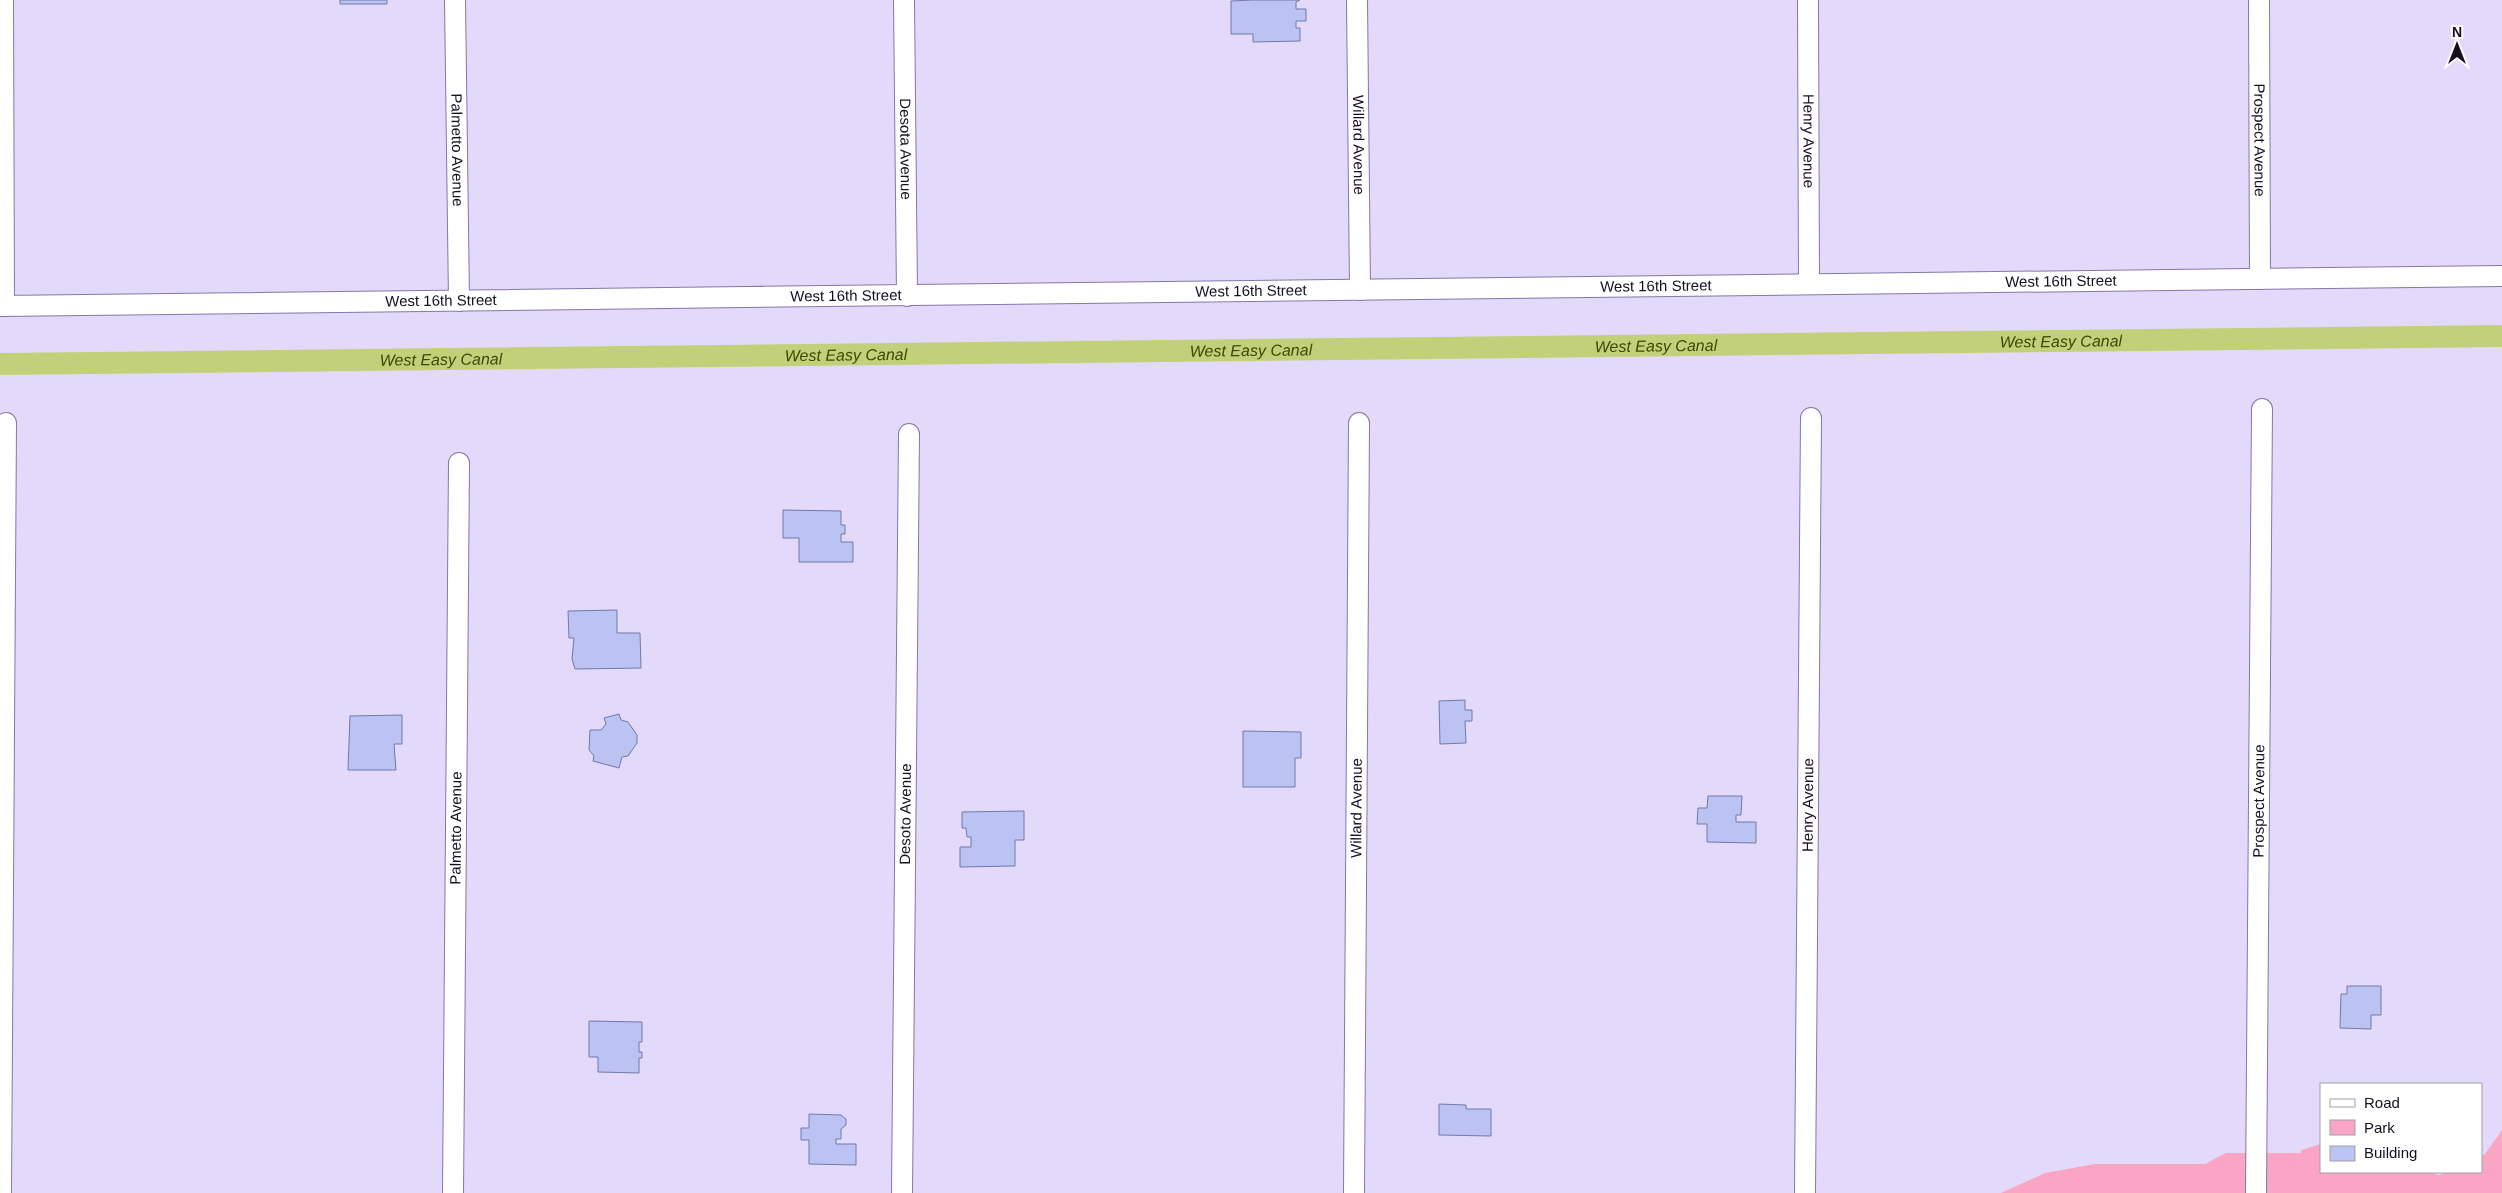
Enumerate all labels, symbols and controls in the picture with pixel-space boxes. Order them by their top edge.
north arrow [2432,20,2482,70]
text: N [2452,24,2462,40]
street label: Prospect Avenue [2251,83,2269,197]
street label: Palmetto Avenue [448,93,467,207]
street label: Henry Avenue [1800,94,1818,188]
street label: Willard Avenue [1350,95,1368,195]
street label: Desota Avenue [897,98,915,200]
street label: West 16th Street [2005,272,2118,290]
street label: West 16th Street [1600,276,1713,295]
street label: West 16th Street [1195,281,1308,300]
street label: West 16th Street [790,286,903,305]
street label: West 16th Street [385,291,498,309]
water label: West Easy Canal [2000,332,2123,351]
water label: West Easy Canal [1595,337,1718,355]
water label: West Easy Canal [1190,341,1313,360]
water label: West Easy Canal [785,346,908,364]
water label: West Easy Canal [380,350,503,369]
street label: Prospect Avenue [2250,744,2267,858]
street label: Willard Avenue [1347,758,1365,858]
street label: Henry Avenue [1799,758,1816,852]
street label: Desoto Avenue [896,763,914,865]
street label: Palmetto Avenue [447,771,464,885]
legend [2320,1083,2482,1173]
text: Road [2364,1094,2400,1111]
text: Park [2364,1119,2395,1136]
text: Building [2364,1144,2417,1161]

